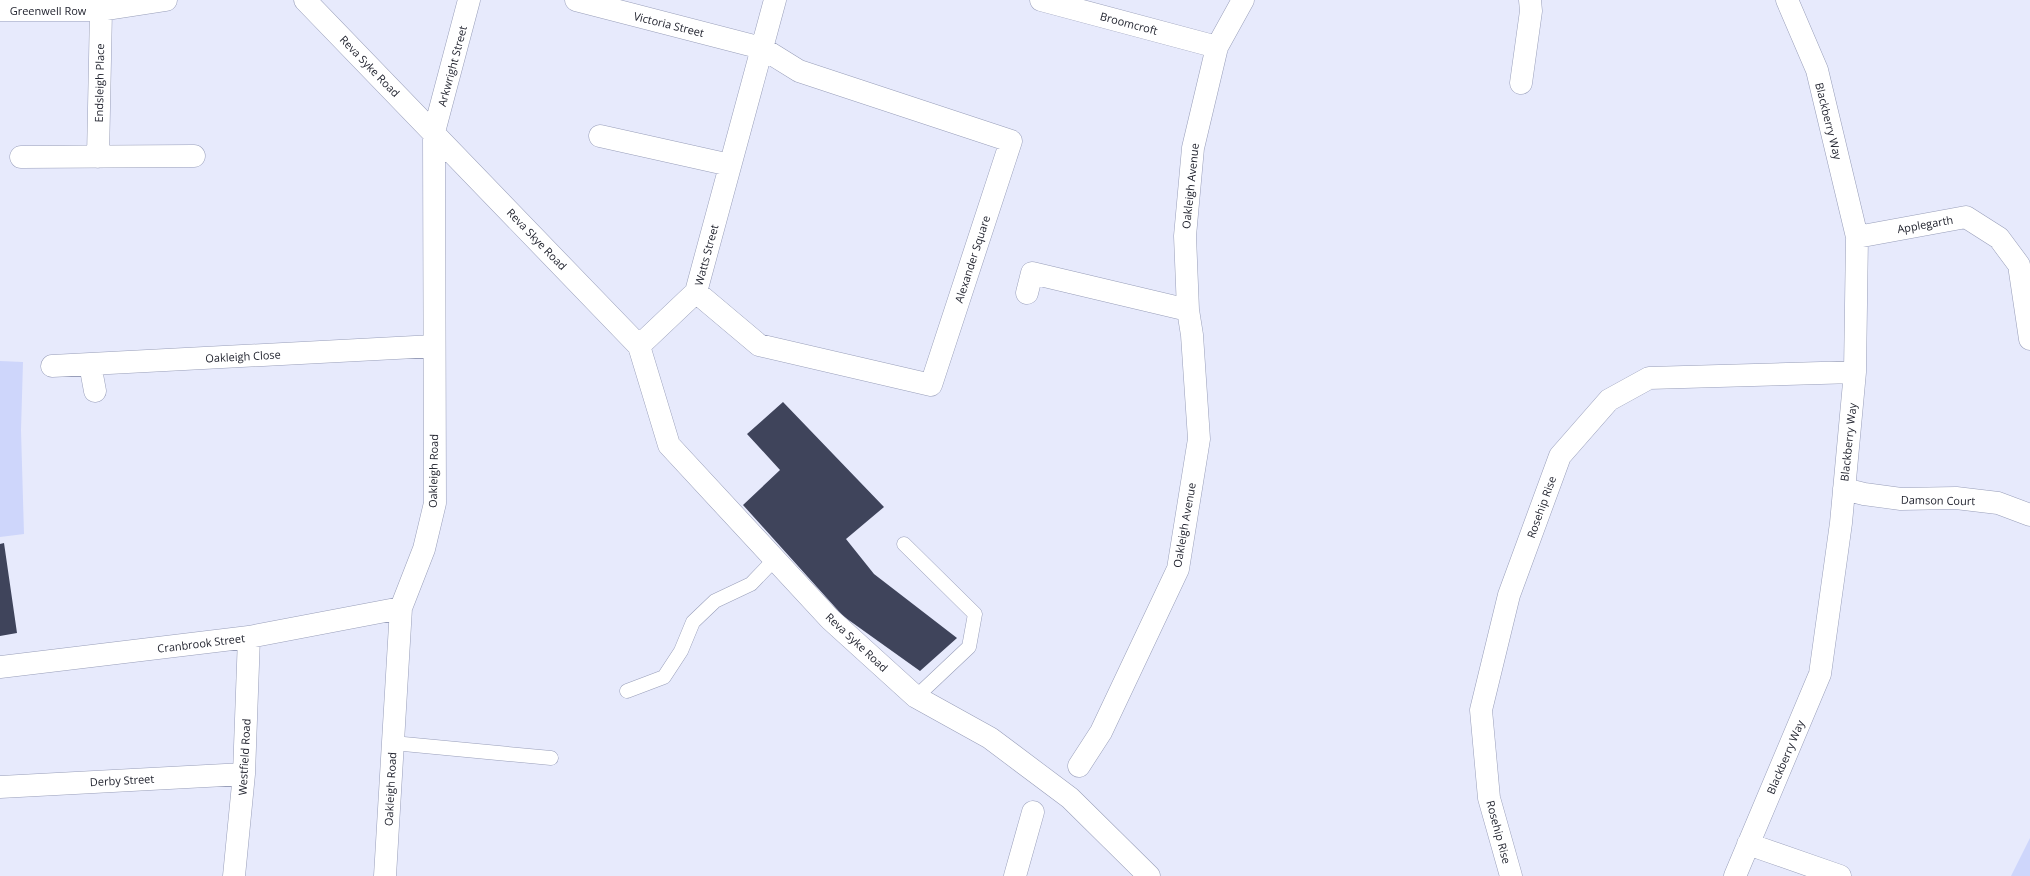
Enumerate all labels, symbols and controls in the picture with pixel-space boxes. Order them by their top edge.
street label: Greenwell Row [10,3,87,18]
street label: Victoria Street [632,8,706,40]
street label: Broomcroft [1099,8,1160,38]
street label: Arkwright Street [434,24,470,108]
street label: Reva Syke Road [337,32,403,100]
street label: Endsleigh Place [91,43,107,123]
street label: Blackberry Way [1812,81,1846,162]
street label: Oakleigh Avenue [1178,142,1202,230]
street label: Reva Skye Road [504,205,570,273]
street label: Applegarth [1896,212,1954,236]
street label: Alexander Square [951,213,993,305]
street label: Watts Street [691,223,721,287]
street label: Oakleigh Close [205,347,281,365]
street label: Blackberry Way [1836,401,1860,482]
street label: Oakleigh Road [425,434,441,508]
street label: Rosehip Rise [1523,474,1559,540]
street label: Oakleigh Avenue [1169,481,1199,569]
street label: Damson Court [1901,492,1975,508]
street label: Reva Syke Road [823,609,891,675]
street label: Cranbrook Street [156,630,246,656]
street label: Blackberry Way [1763,717,1808,796]
street label: Westfield Road [235,718,253,796]
street label: Oakleigh Road [381,752,399,826]
street label: Derby Street [89,771,155,789]
street label: Rosehip Rise [1483,799,1515,865]

